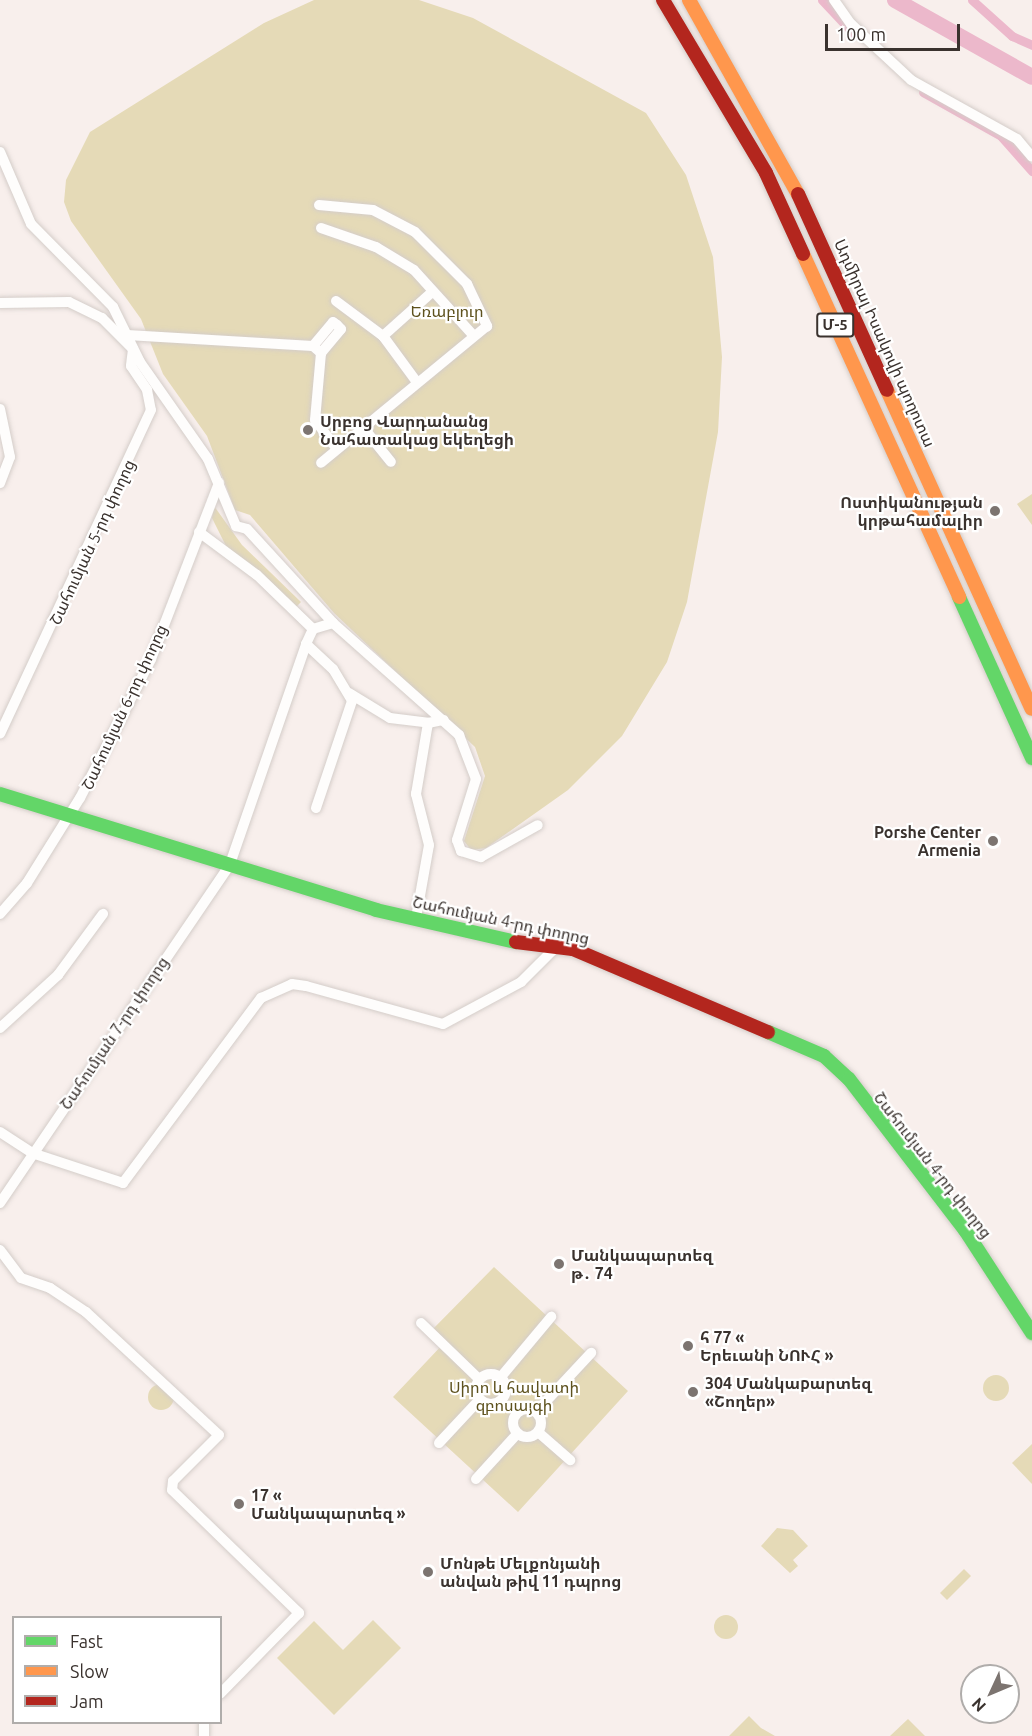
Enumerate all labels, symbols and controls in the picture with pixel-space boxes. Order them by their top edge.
scale bar [828,12,963,50]
text: 100 m [836,24,886,44]
street label: Ադմիրալ Իսակովի պողոտա [830,236,940,450]
park label: Եռաբլուր [410,301,484,321]
road number: Մ-5 [816,313,854,337]
place label: Սրբոց Վարդանանց Նահատակաց եկեղեցի [320,411,514,449]
marker: Սրբոց Վարդանանց Նահատակաց եկեղեցի [301,423,315,437]
street label: Շահումյան 5-րդ փողոց [45,456,139,628]
place label: Ոստիկանության կրթահամալիր [840,492,983,530]
marker: Ոստիկանության կրթահամալիր [988,504,1002,518]
street label: Շահումյան 6-րդ փողոց [77,621,171,793]
place label: Porshe Center Armenia [874,822,981,860]
marker: Porshe Center Armenia [986,834,1000,848]
street label: Շահումյան 4-րդ փողոց [411,892,591,948]
street label: Շահումյան 7-րդ փողոց [56,953,172,1113]
street label: Շահումյան 4-րդ փողոց [870,1088,996,1242]
place label: Մանկապարտեզ թ․ 74 [571,1245,713,1283]
marker: Մանկապարտեզ թ․ 74 [552,1257,566,1271]
place label: հ 77 « Երեւանի ՆՈՒՀ » [700,1327,833,1365]
marker: հ 77 « Երեւանի ՆՈՒՀ » [681,1339,695,1353]
place label: 304 Մանկաpարտեզ «Շողեր» [705,1373,872,1411]
park label: Սիրո և հավատի զբոսայգի [449,1377,579,1415]
marker: 304 Մանկաpարտեզ «Շողեր» [686,1385,700,1399]
place label: 17 « Մանկապարտեզ » [251,1485,406,1523]
marker: 17 « Մանկապարտեզ » [232,1497,246,1511]
place label: Մոնթե Մելքոնյանի անվան թիվ 11 դպրոց [440,1553,621,1591]
marker: Մոնթե Մելքոնյանի անվան թիվ 11 դպրոց [421,1565,435,1579]
legend [12,1616,222,1724]
text: Fast [70,1631,103,1651]
text: Slow [70,1661,109,1681]
north arrow [960,1664,1020,1724]
text: Jam [70,1691,104,1711]
text: N [968,1695,989,1716]

